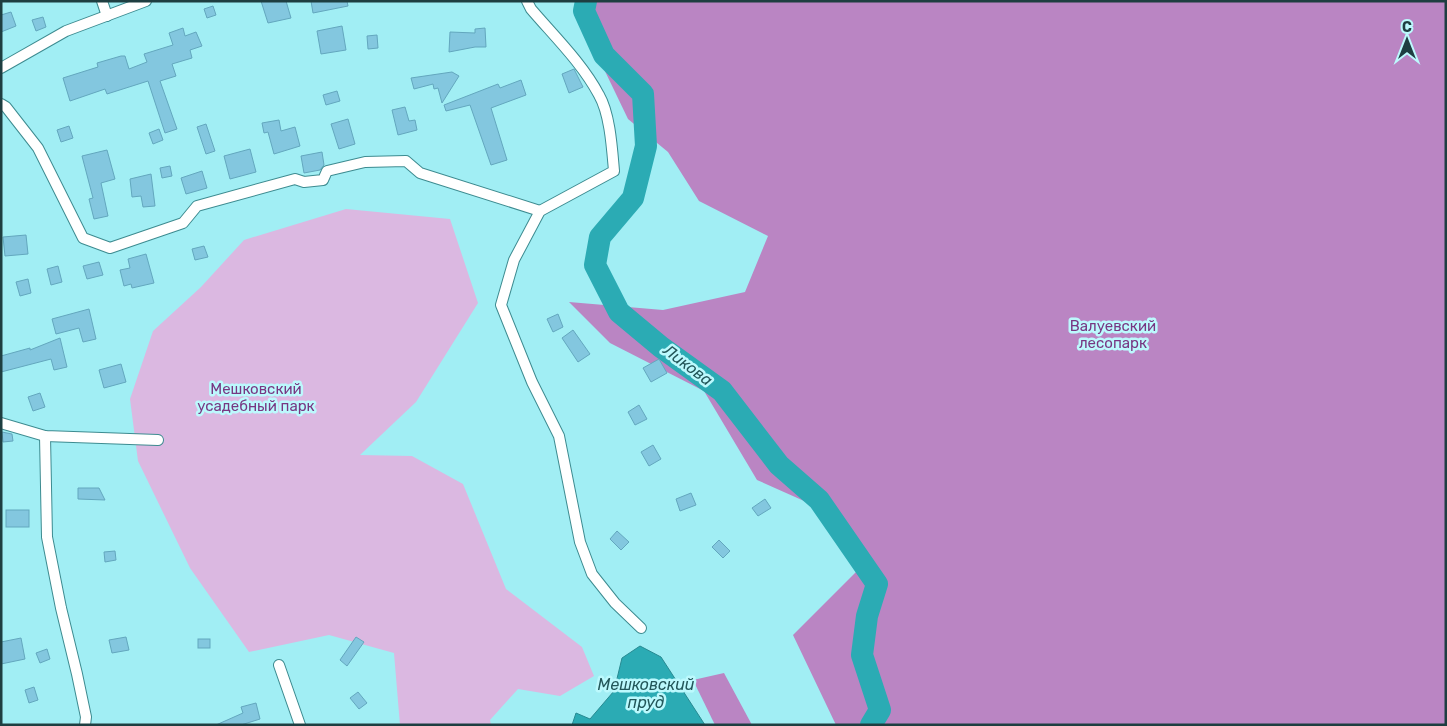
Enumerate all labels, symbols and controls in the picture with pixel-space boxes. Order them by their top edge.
north arrow [1382,15,1432,65]
text: С [1402,19,1412,36]
park label: Валуевский лесопарк [1070,317,1156,352]
water label: Ликова [659,340,716,390]
park label: Мешковский усадебный парк [197,380,315,415]
water label: Мешковский пруд [598,675,695,712]

